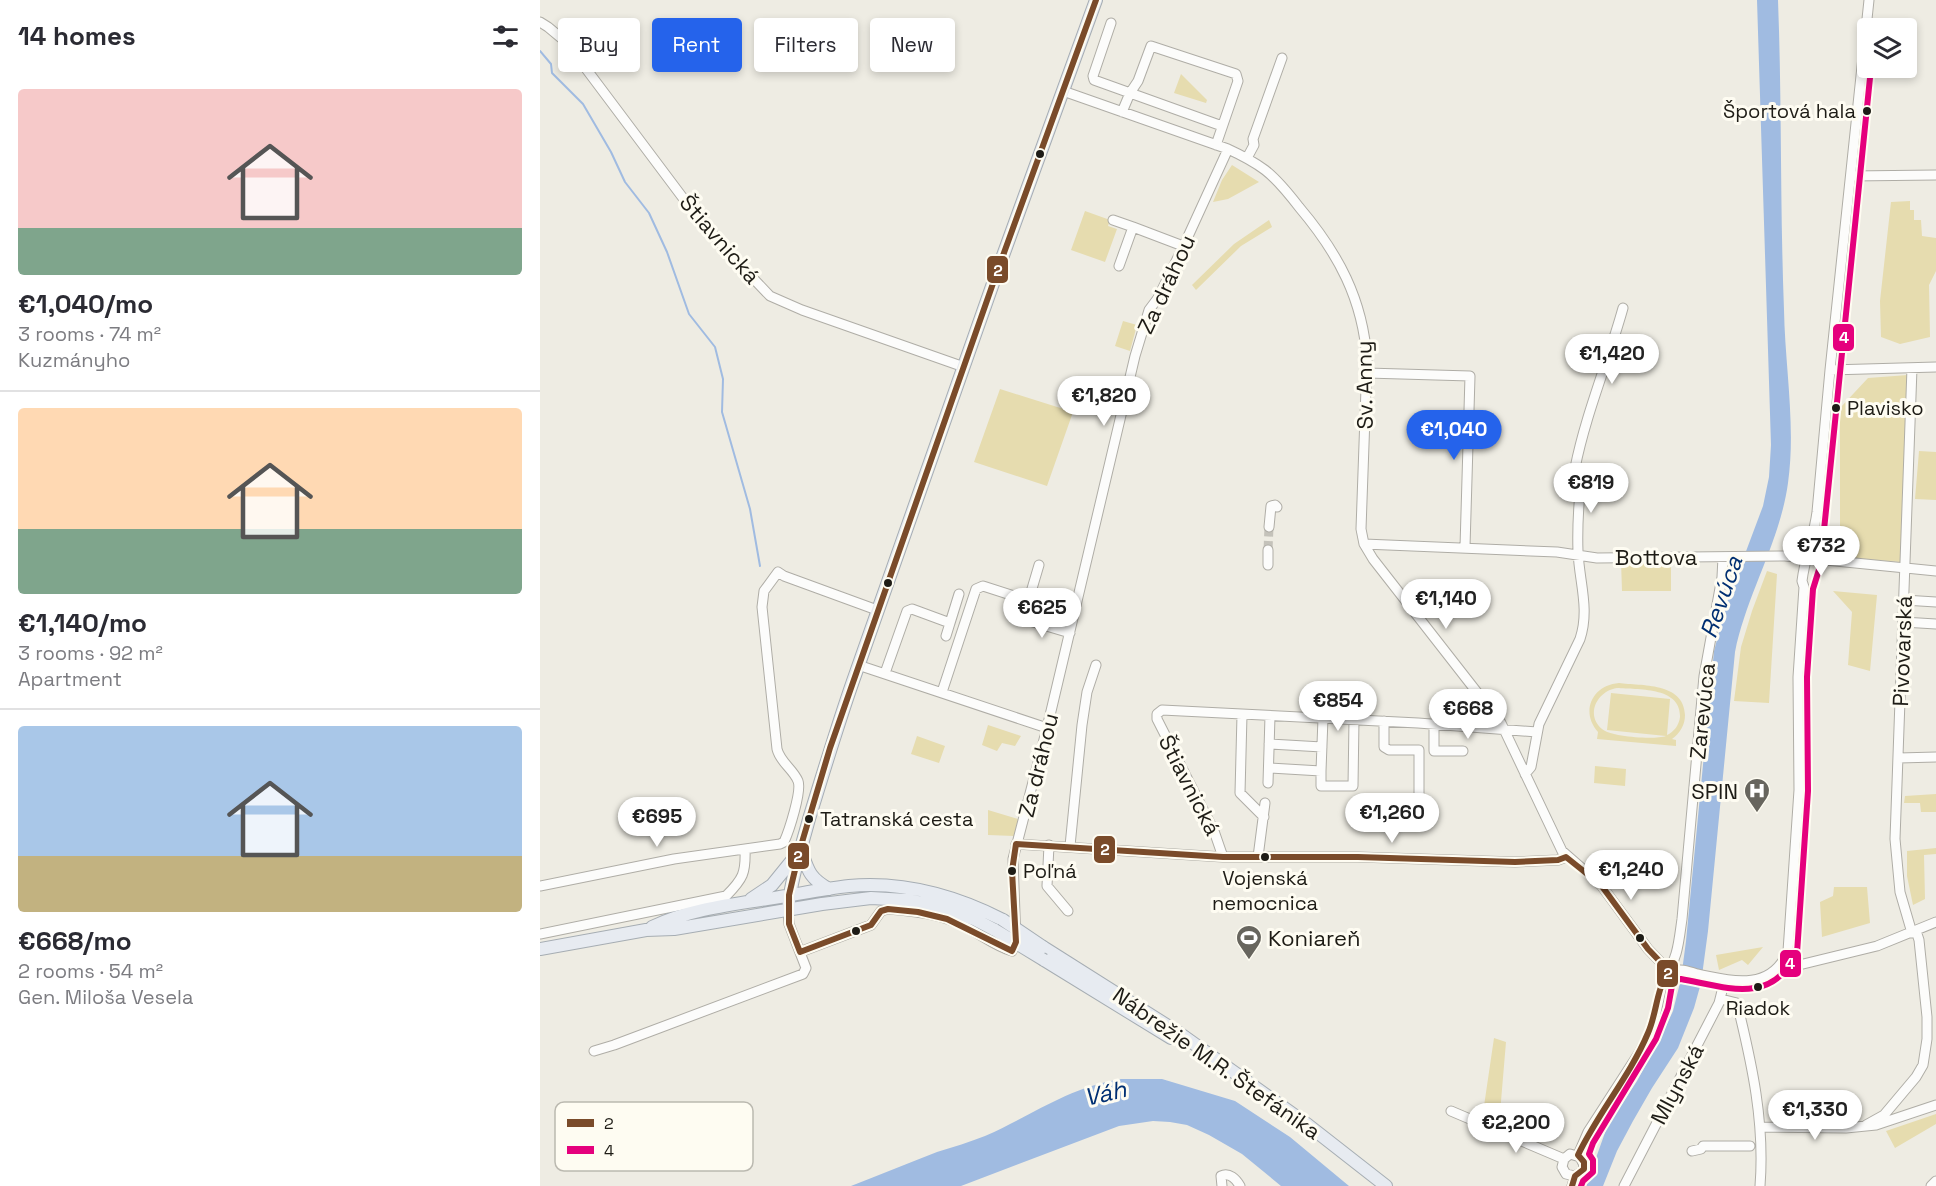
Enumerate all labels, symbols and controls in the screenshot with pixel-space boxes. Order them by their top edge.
chip: Buy [558,18,640,72]
chip: Rent [652,18,742,72]
chip: Filters [754,18,858,72]
chip: New [870,18,955,72]
map controls [1857,18,1917,78]
button: layers [1857,18,1917,78]
text: 14 homes [18,19,136,53]
icon: filters [489,20,522,53]
place label: Športová hala [1723,98,1856,124]
marker: Športová hala [1861,105,1873,117]
icon: home [216,128,324,236]
unlabelled marker [1034,148,1046,160]
street label: Štiavnická [674,189,767,290]
street label: Za dráhou [1131,230,1201,338]
line badge: 2 [986,255,1009,284]
text: 2 [993,260,1003,281]
text: €1,040/mo [18,287,153,321]
text: 3 rooms · 74 m² [18,321,161,347]
line badge: 4 [1832,323,1855,352]
text: 4 [1839,327,1849,348]
pin: €1,420 [1563,334,1661,385]
street label: Sv. Anny [1349,340,1379,430]
text: €1,420 [1579,340,1645,366]
text: Kuzmányho [18,347,130,373]
pin: €1,820 [1055,376,1153,427]
text: €1,820 [1071,382,1137,408]
place label: Plavisko [1847,395,1924,421]
marker: Plavisko [1830,402,1842,414]
pin: €1,040 [1405,410,1503,461]
text: €1,040 [1421,416,1487,442]
icon: home [216,447,324,555]
pin: €819 [1555,463,1627,514]
text: €819 [1568,469,1614,495]
pin: €732 [1785,526,1857,577]
text: €732 [1797,532,1845,558]
street label: Bottova [1615,543,1698,571]
water label: Revúca [1693,552,1749,642]
unlabelled marker [882,577,894,589]
pin: €1,140 [1397,579,1495,630]
text: €1,140 [1415,585,1477,611]
pin: €625 [1006,588,1078,639]
text: €625 [1017,594,1067,620]
street label: Pivovarská [1886,595,1918,707]
text: €1,140/mo [18,606,147,640]
text: 3 rooms · 92 m² [18,640,163,666]
street label: Zarevúca [1683,661,1721,761]
text: Apartment [18,666,122,692]
pin: €854 [1302,681,1374,732]
text: €854 [1313,687,1363,713]
pin: €668 [1432,689,1504,740]
text: €668 [1443,695,1493,721]
street label: Za dráhou [1012,710,1064,820]
street label: Štiavnická [1153,730,1227,840]
icon: home [216,765,324,873]
hospital icon: SPIN [1742,776,1772,814]
place label: SPIN [1691,777,1738,805]
pin: €1,260 [1343,793,1441,844]
pin: €695 [621,797,693,848]
text: €1,260 [1359,799,1425,825]
text: €695 [632,803,682,829]
place label: Tatranská cesta [820,806,974,832]
marker: Tatranská cesta [803,813,815,825]
line badge: 2 [1093,835,1116,864]
text: 2 [1100,839,1110,860]
line badge: 2 [787,842,810,870]
text: 2 [793,846,803,867]
pin: €1,240 [1582,850,1680,901]
marker: Vojenská nemocnica [1259,851,1271,863]
text: €1,240 [1598,856,1664,882]
place label: Poľná [1023,858,1077,884]
marker: Poľná [1006,865,1018,877]
place label: Vojenská nemocnica [1212,865,1318,916]
sports icon: Koniareň [1234,923,1264,961]
text: €668/mo [18,924,132,958]
place label: Koniareň [1268,924,1361,952]
unlabelled marker [850,925,862,937]
unlabelled marker [1634,932,1646,944]
line badge: 4 [1779,949,1802,978]
text: 4 [1785,953,1795,974]
text: 2 rooms · 54 m² [18,958,163,984]
line badge: 2 [1656,959,1679,988]
text: 2 [1663,963,1673,984]
street label: Nábrežie M.R. Štefánika [1108,981,1327,1146]
marker: Riadok [1752,981,1764,993]
text: Gen. Miloša Vesela [18,984,193,1010]
place label: Riadok [1726,995,1791,1021]
street label: Mlynská [1644,1039,1710,1129]
water label: Váh [1081,1073,1130,1113]
pin: €1,330 [1766,1090,1864,1141]
text: €1,330 [1782,1096,1848,1122]
legend [555,1102,753,1171]
pin: €2,200 [1467,1103,1565,1154]
text: €2,200 [1481,1109,1551,1135]
text: 2 [604,1113,614,1134]
text: 4 [604,1140,614,1161]

